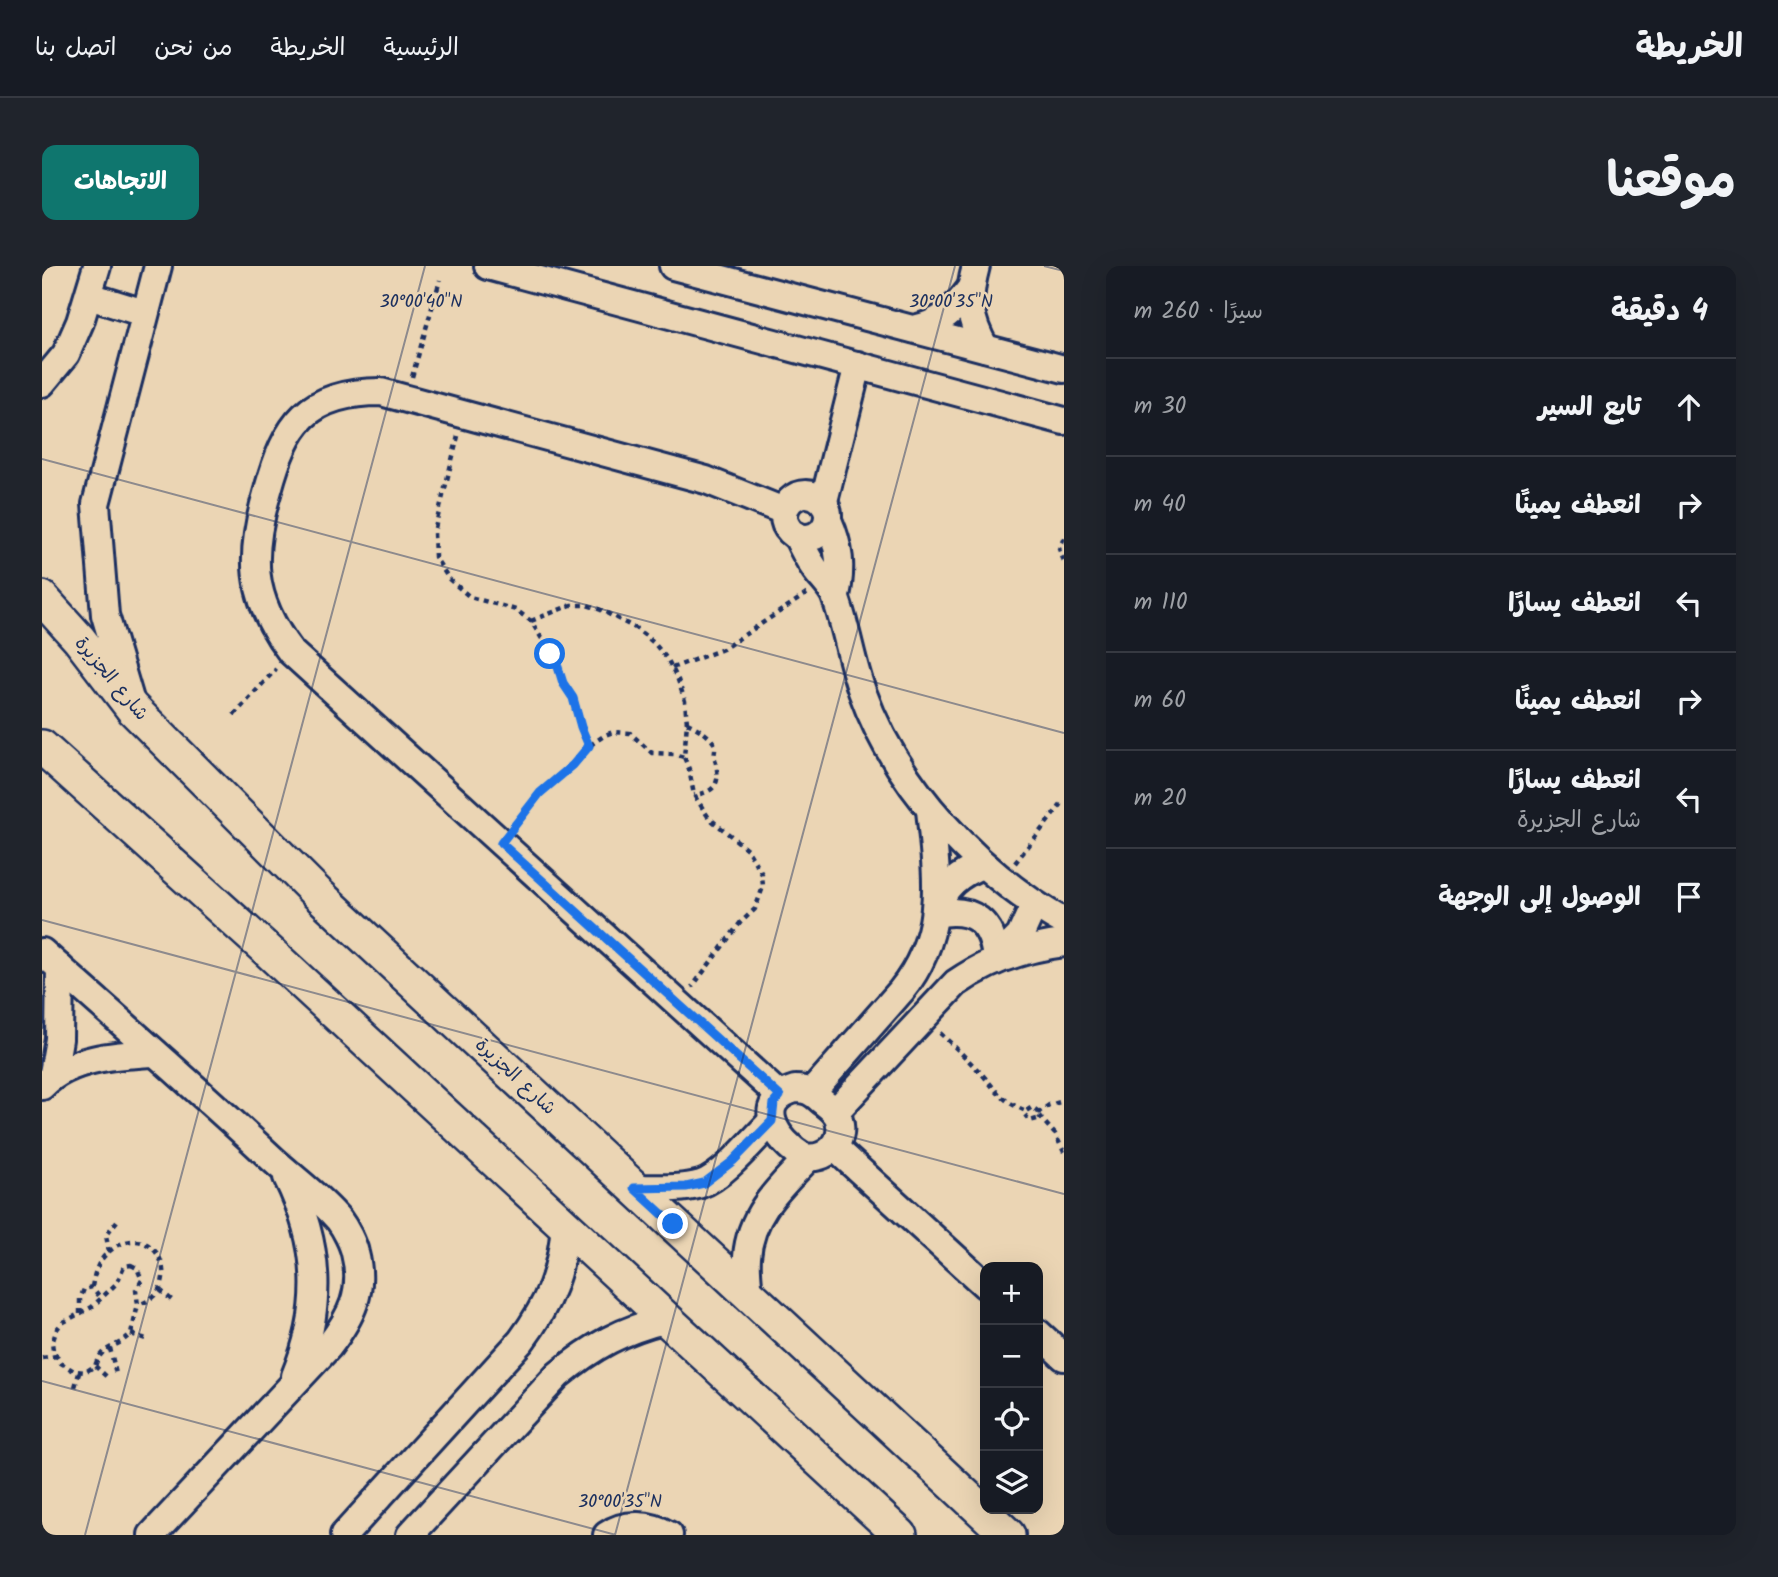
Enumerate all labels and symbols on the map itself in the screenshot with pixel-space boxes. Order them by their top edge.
text: 30°00'40"N [379,288,463,317]
text: 30°00'35"N [909,288,993,317]
street label: شارع الجزيرة [67,630,155,728]
route start [534,638,565,669]
street label: شارع الجزيرة [467,1031,563,1123]
route end [657,1208,688,1239]
text: 30°00'35"N [578,1488,662,1517]

